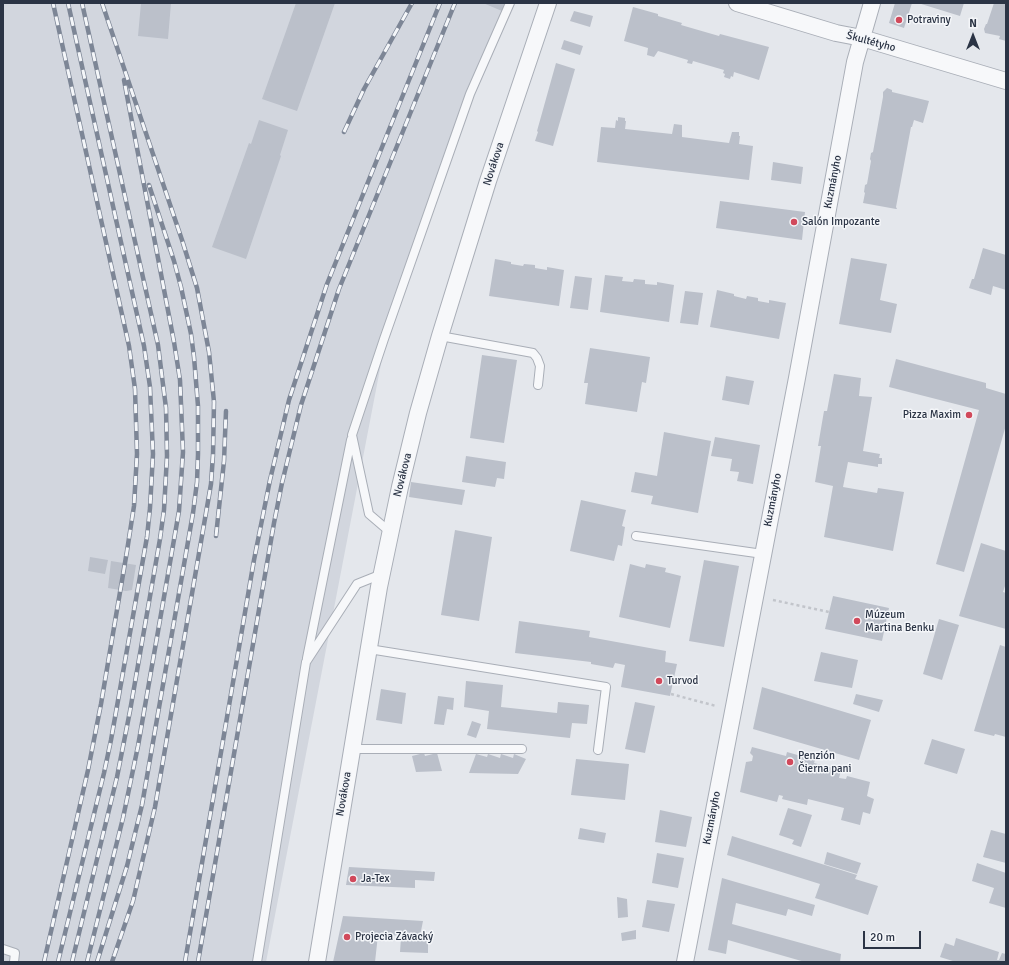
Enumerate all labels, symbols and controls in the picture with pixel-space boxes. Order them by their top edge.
place label: Potraviny [907,13,951,27]
marker: Potraviny [894,15,904,25]
north arrow [953,16,993,56]
text: N [969,17,977,30]
street label: Škultétyho [845,29,897,55]
street label: Novákova [481,141,507,187]
street label: Kuzmányho [821,154,845,210]
place label: Salón Impozante [802,215,880,229]
marker: Salón Impozante [789,217,799,227]
place label: Pizza Maxim [903,408,961,422]
marker: Pizza Maxim [964,410,974,420]
street label: Novákova [391,452,415,498]
street label: Kuzmányho [761,472,785,528]
place label: Múzeum Martina Benku [865,608,934,634]
marker: Múzeum Martina Benku [852,616,862,626]
place label: Turvod [667,674,698,688]
marker: Turvod [654,676,664,686]
place label: Penzión Čierna pani [798,749,852,775]
marker: Penzión Čierna pani [785,757,795,767]
street label: Novákova [334,771,354,817]
street label: Kuzmányho [700,790,724,846]
place label: Ja-Tex [361,872,390,886]
marker: Ja-Tex [348,874,358,884]
scale bar [865,923,923,949]
place label: Projecia Závacký [355,930,433,944]
text: 20 m [870,930,895,945]
marker: Projecia Závacký [342,932,352,942]

